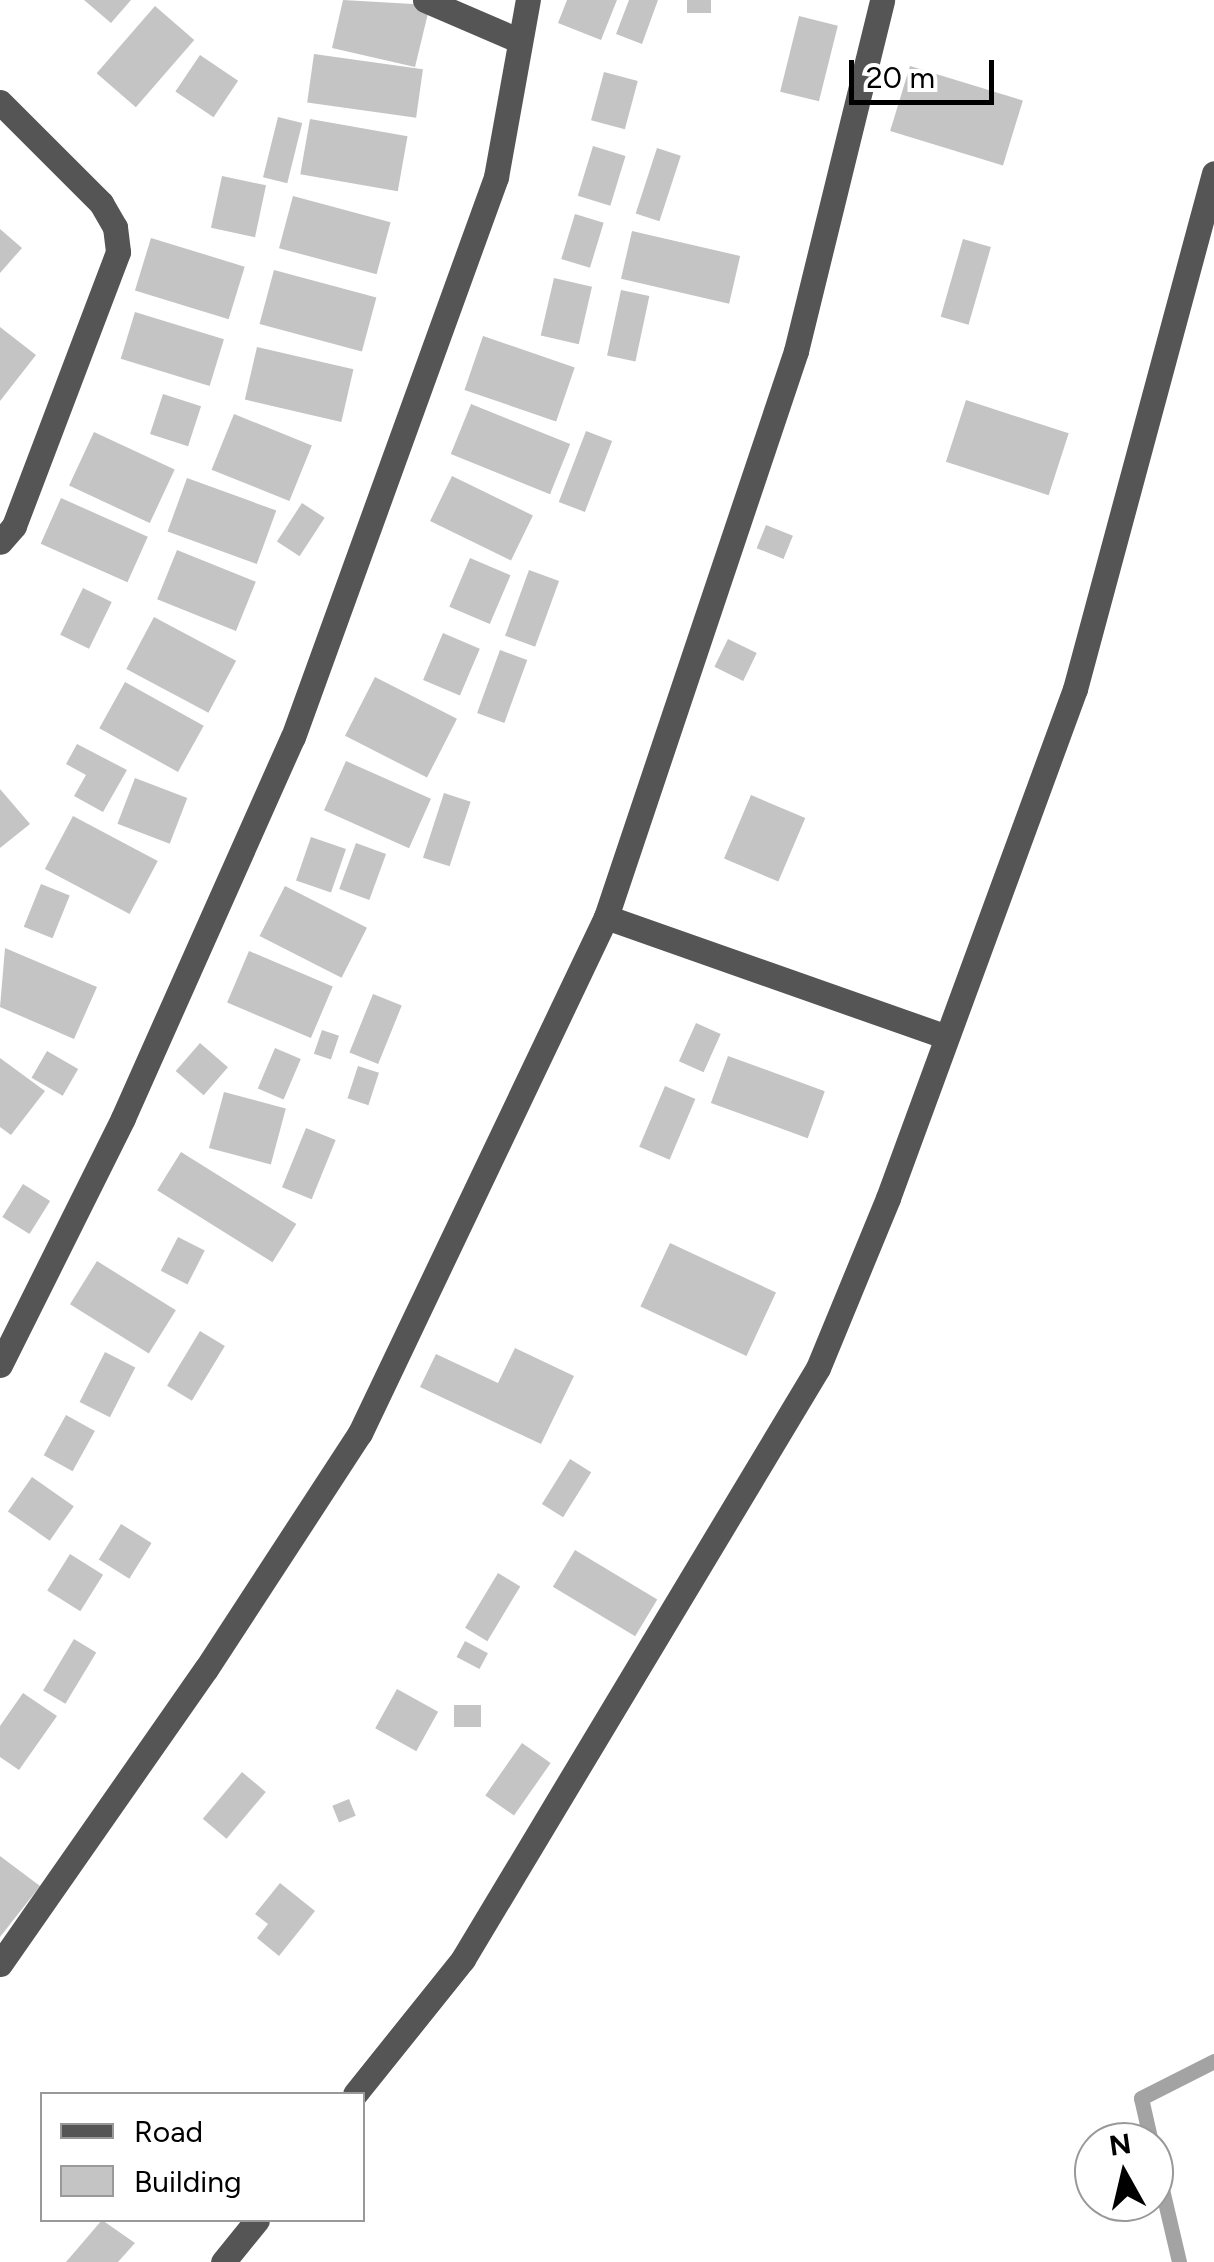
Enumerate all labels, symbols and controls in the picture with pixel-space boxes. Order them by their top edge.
scale bar [854,40,999,102]
text: 20 m [866,59,935,96]
legend [40,2092,365,2222]
text: Road [134,2113,203,2150]
north arrow [1074,2122,1174,2222]
text: N [1107,2126,1133,2163]
text: Building [134,2163,242,2200]

